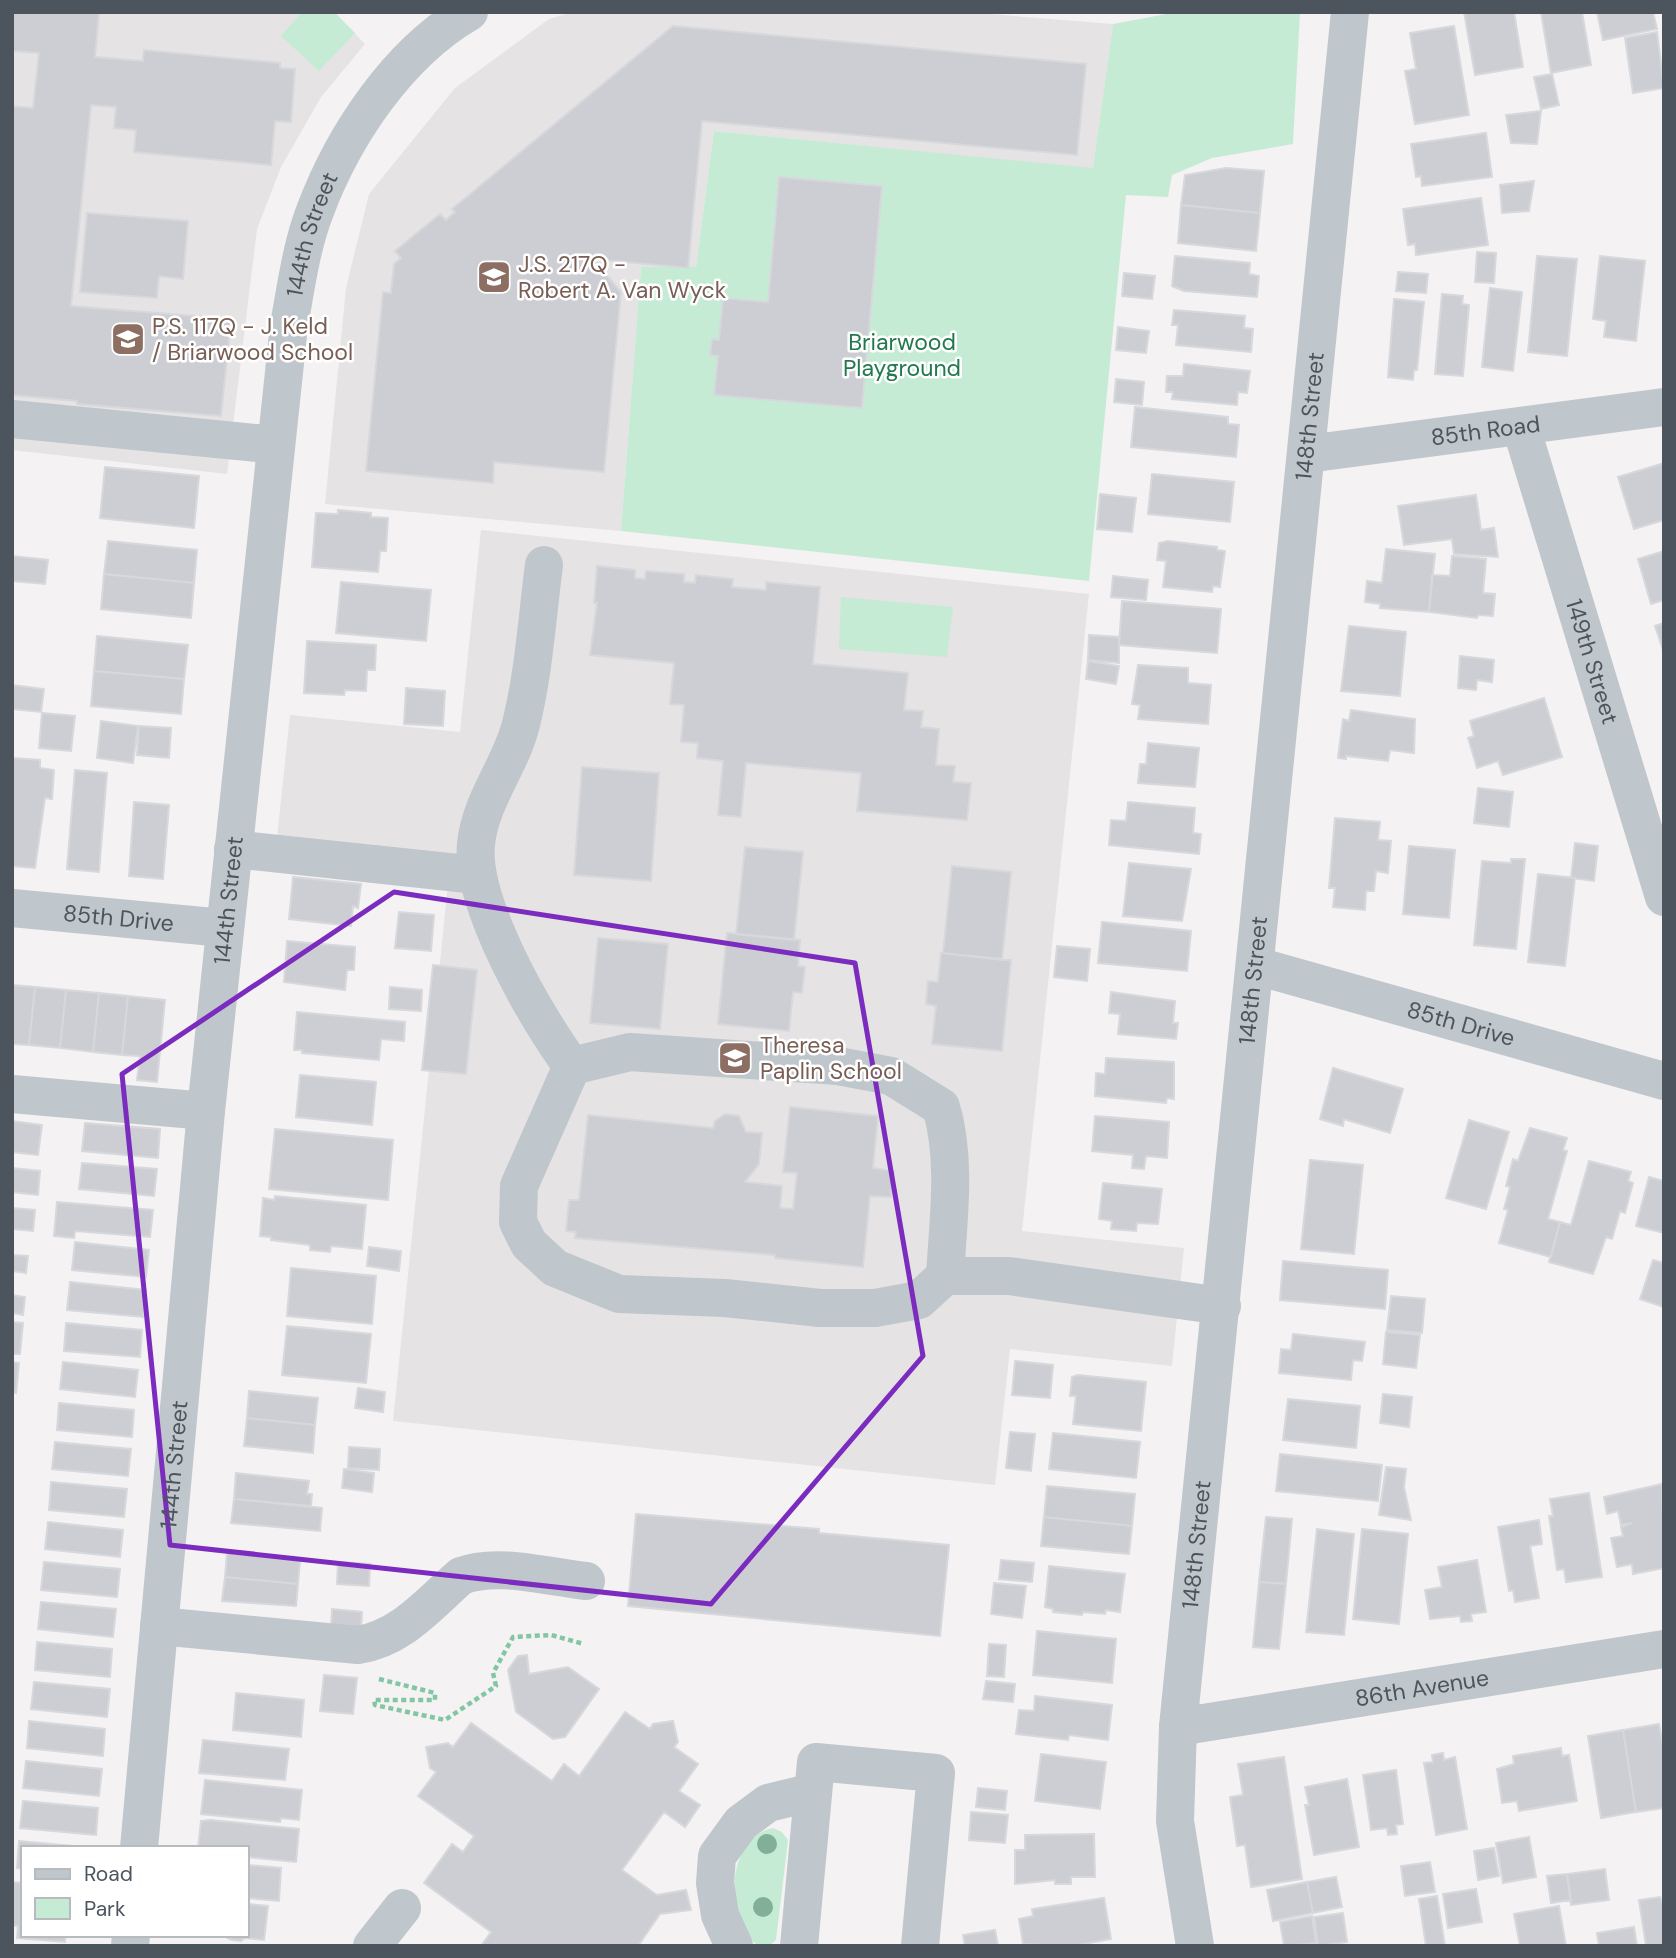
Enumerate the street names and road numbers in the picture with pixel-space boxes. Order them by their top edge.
street label: 144th Street [279,167,345,299]
street label: 148th Street [1288,351,1331,482]
street label: 85th Road [1429,408,1542,453]
street label: 149th Street [1559,595,1625,728]
street label: 144th Street [207,835,250,966]
street label: 85th Drive [62,898,175,938]
street label: 148th Street [1232,915,1274,1046]
street label: 85th Drive [1404,994,1518,1053]
street label: 144th Street [153,1399,195,1530]
street label: 148th Street [1175,1479,1218,1610]
street label: 86th Avenue [1353,1662,1491,1713]

